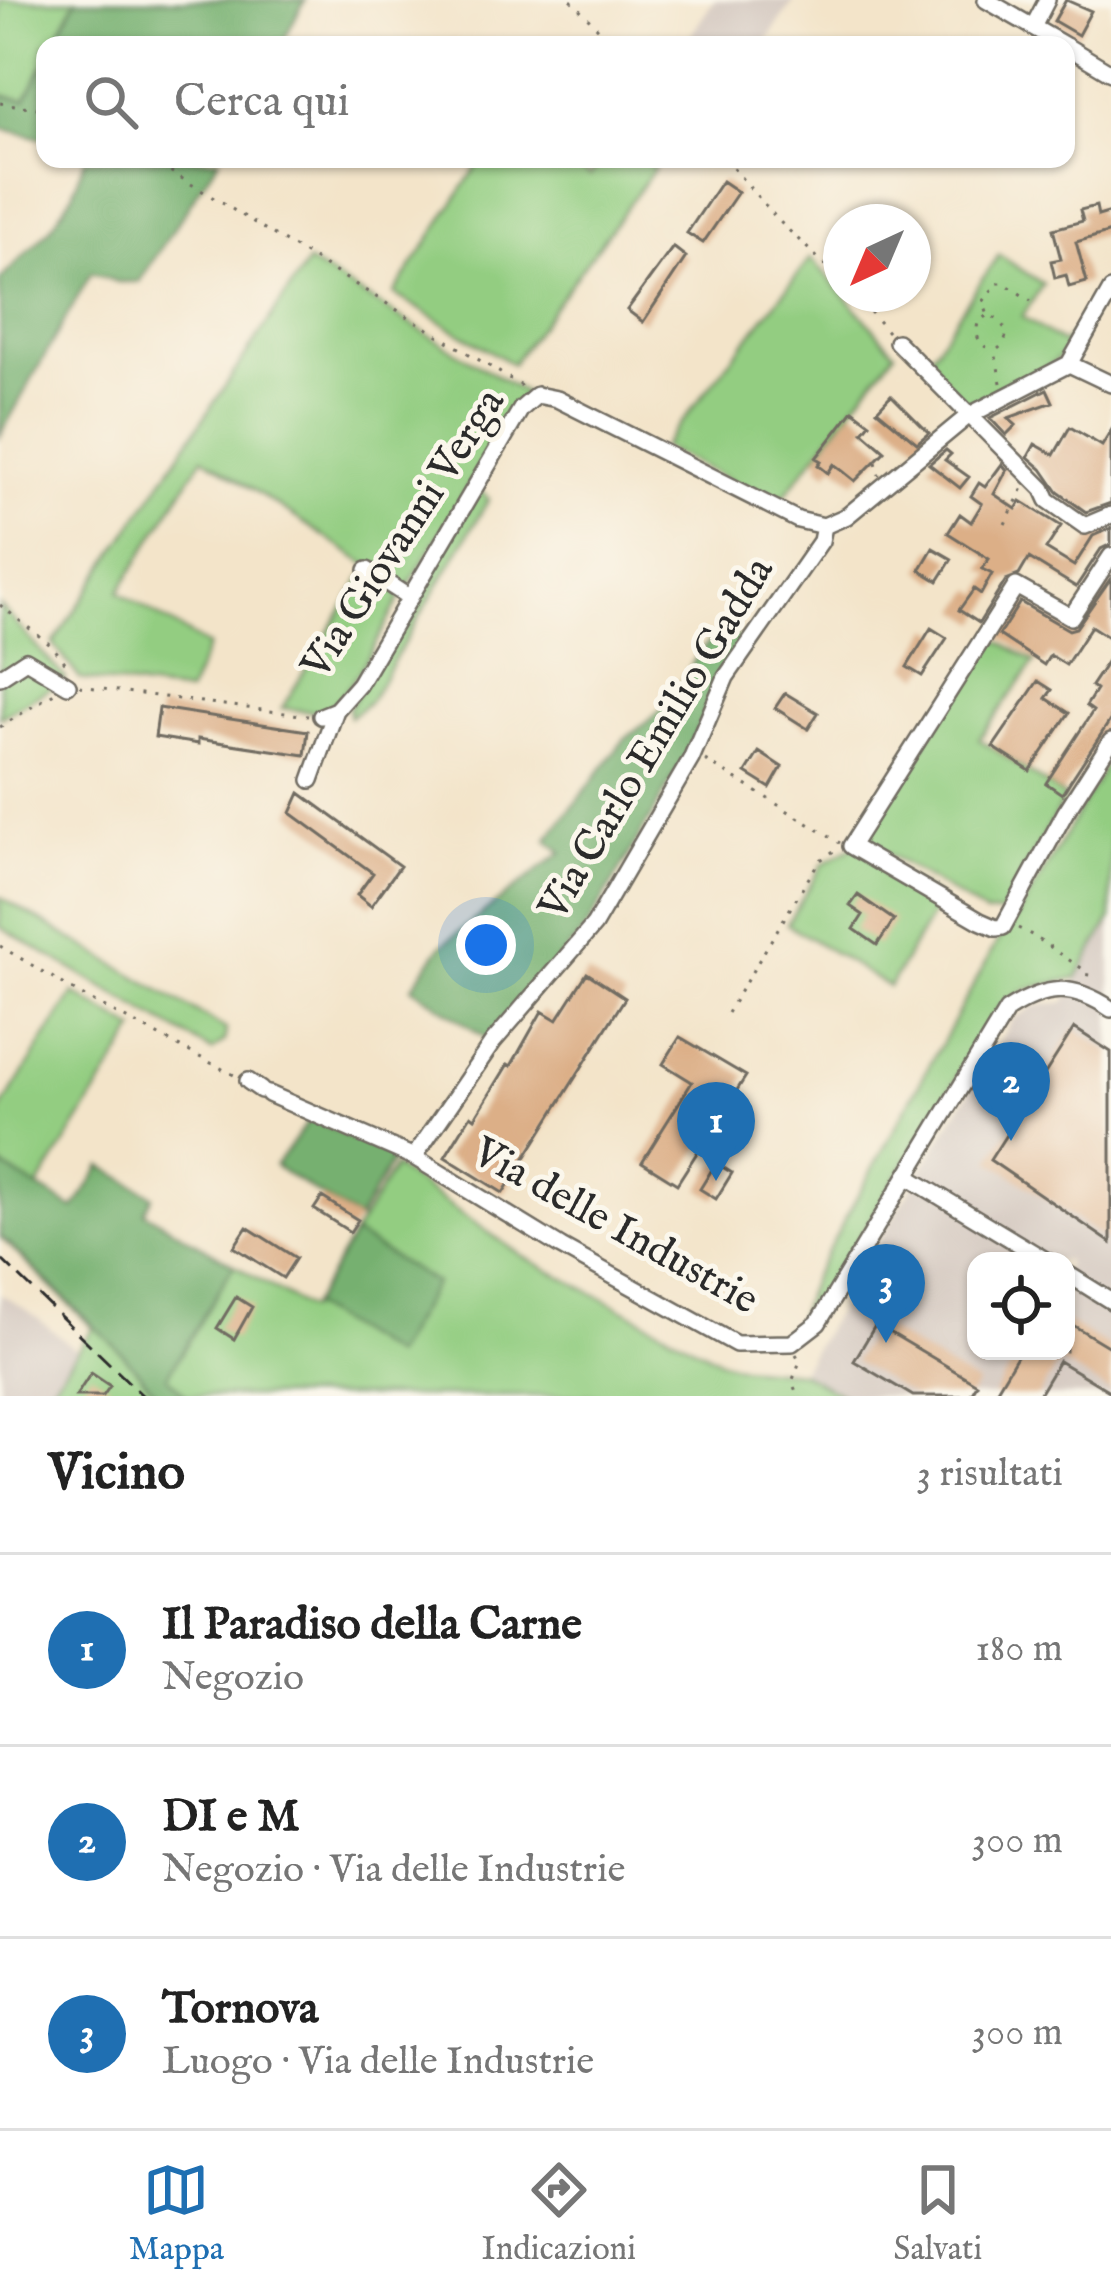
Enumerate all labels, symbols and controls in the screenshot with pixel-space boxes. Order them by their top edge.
search box [36,36,1075,168]
icon: search [78,69,144,135]
text: Cerca qui [174,74,350,131]
north arrow [823,204,931,312]
street label: Via Giovanni Verga [290,378,518,690]
street label: Via Carlo Emilio Gadda [527,547,787,931]
your location [456,915,516,975]
pin: 2 [972,1042,1050,1141]
pin: 1 [677,1082,755,1181]
street label: Via delle Industrie [462,1126,767,1327]
pin: 3 [847,1244,925,1343]
map controls [967,1252,1075,1360]
button: locate [967,1252,1075,1360]
text: Vicino [48,1442,185,1507]
text: 3 risultati [916,1450,1063,1499]
text: Il Paradiso della Carne [162,1597,582,1654]
text: 1 [80,1625,94,1674]
text: 180 m [975,1625,1063,1674]
text: Negozio [162,1654,304,1703]
text: DI e M [162,1789,300,1846]
text: 2 [78,1817,96,1866]
text: 300 m [971,1817,1063,1866]
text: Negozio · Via delle Industrie [162,1846,625,1895]
text: Tornova [162,1981,318,2038]
text: 3 [80,2009,94,2058]
text: 300 m [971,2009,1063,2058]
text: Luogo · Via delle Industrie [162,2038,594,2087]
tab: Mappa [129,2157,224,2271]
tab: Indicazioni [482,2157,636,2271]
tab: Salvati [893,2157,982,2271]

